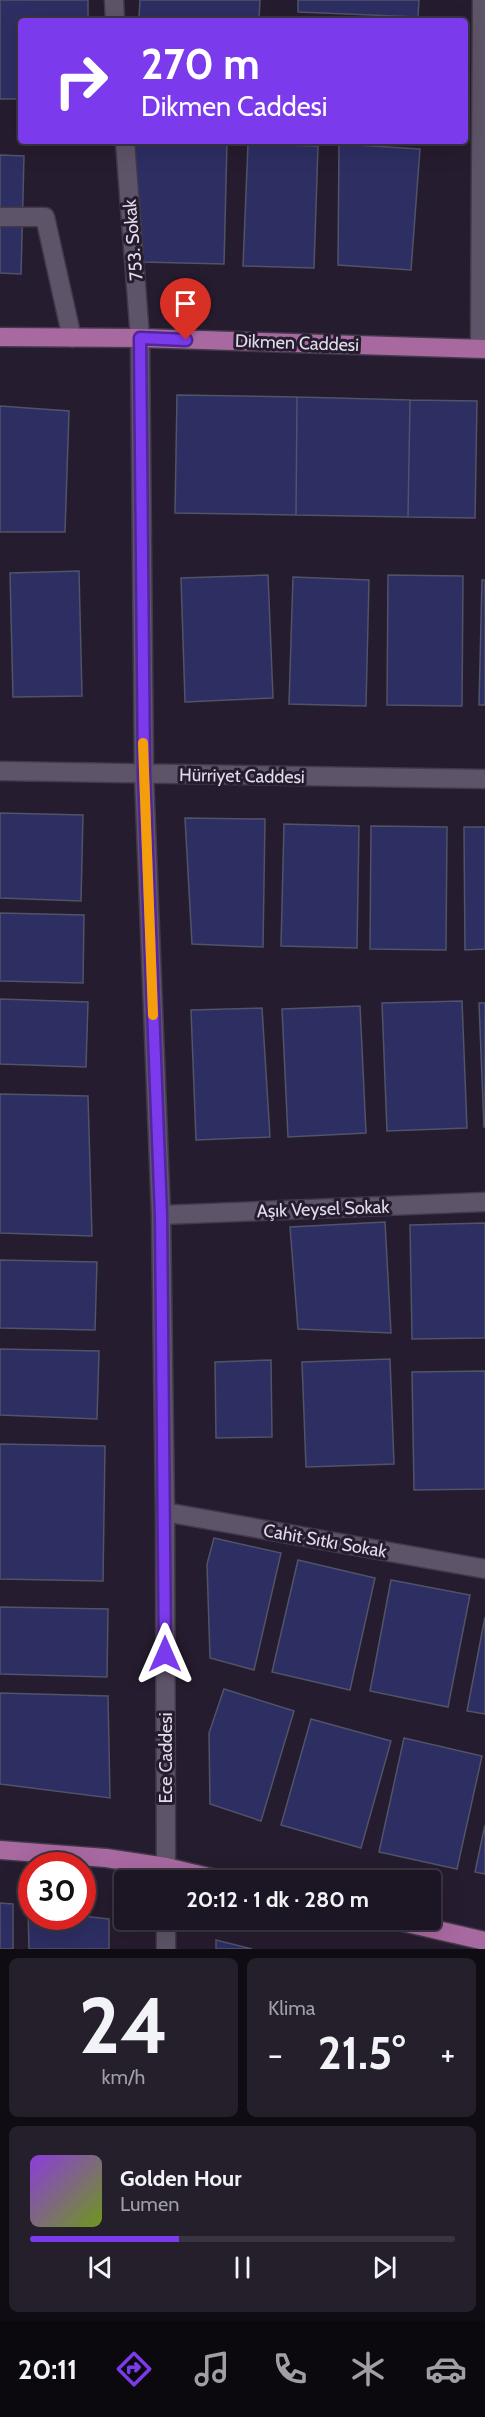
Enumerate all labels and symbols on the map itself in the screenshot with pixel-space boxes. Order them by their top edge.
street label: 753. Sokak [118,198,148,282]
pin [160,278,211,340]
street label: Dikmen Caddesi [235,330,359,356]
street label: Hürriyet Caddesi [179,764,305,788]
street label: Aşık Veysel Sokak [256,1196,391,1222]
street label: Cahit Sıtkı Sokak [262,1519,389,1563]
position arrow [133,1622,197,1686]
street label: Ece Caddesi [155,1712,177,1804]
speed limit sign: 30 [18,1852,96,1930]

